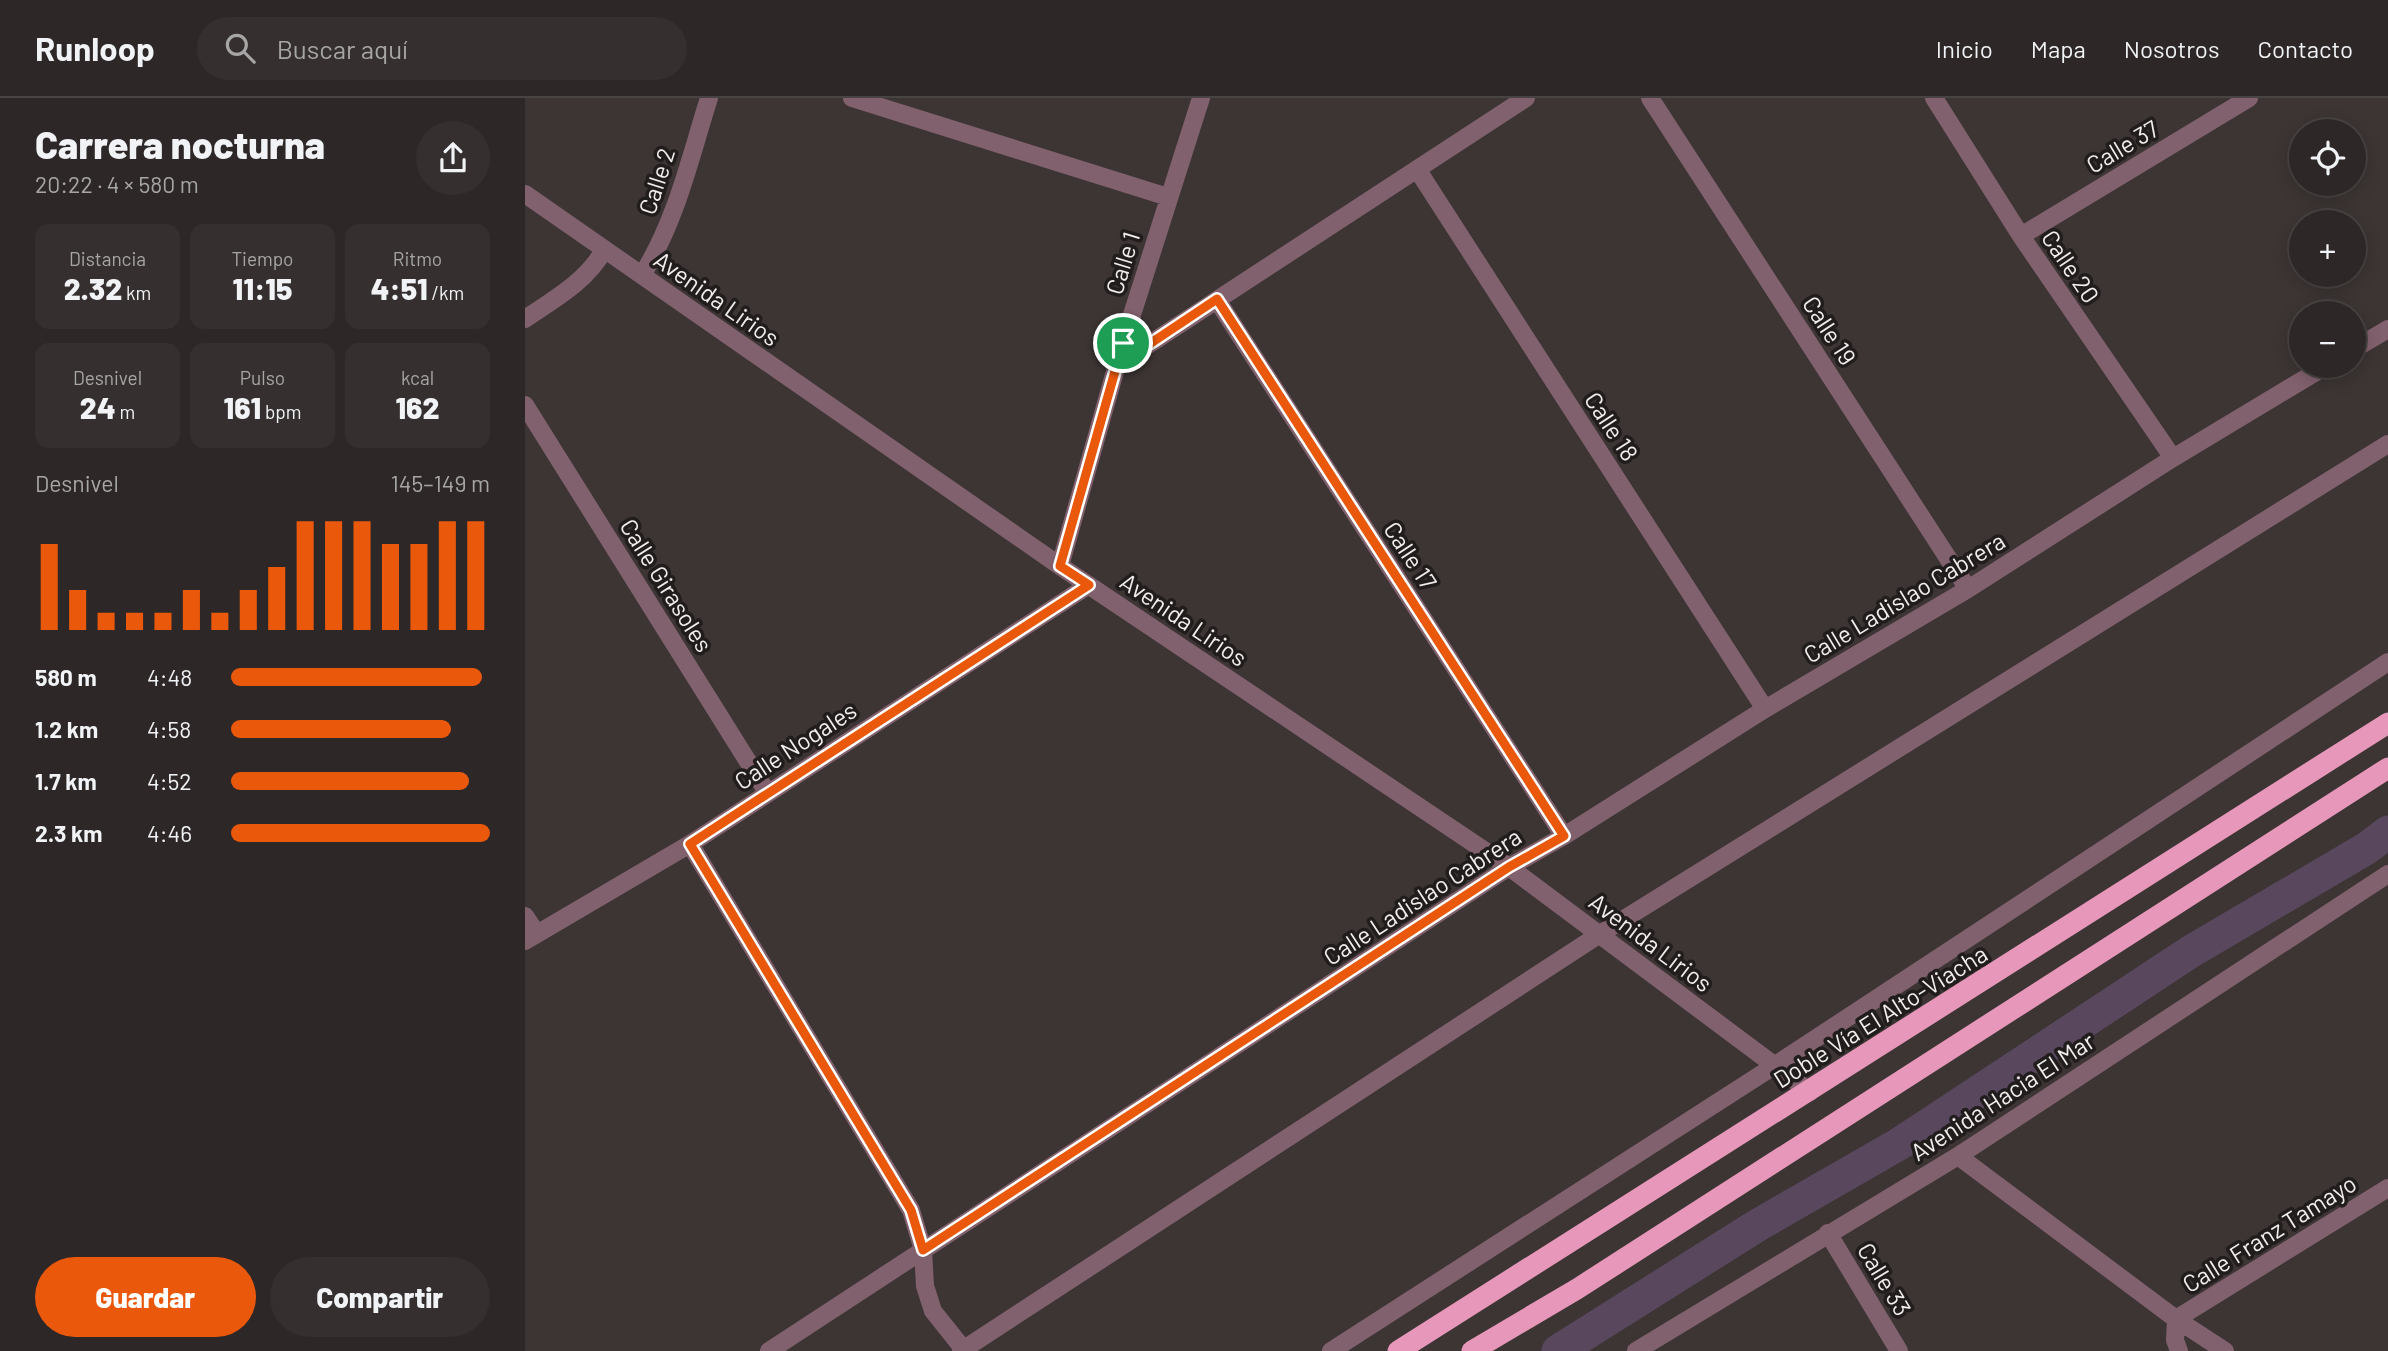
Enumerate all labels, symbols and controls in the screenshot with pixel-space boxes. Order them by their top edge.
search box [197,17,687,80]
text: Runloop [35,28,155,68]
icon: search [221,29,259,67]
text: Buscar aquí [277,33,408,64]
text: Inicio [1936,34,1993,63]
text: Mapa [2031,34,2086,63]
text: Nosotros [2124,34,2220,63]
text: Contacto [2258,34,2353,63]
street label: Calle 37 [2081,113,2163,179]
map controls [2289,119,2366,378]
button: locate [2289,119,2366,196]
text: Carrera nocturna [35,121,325,167]
button: share [416,121,490,195]
street label: Calle 2 [632,144,680,218]
text: 20:22 · 4 × 580 m [35,170,199,198]
button: + [2289,210,2366,287]
street label: Calle 20 [2036,224,2106,308]
street label: Calle 1 [1099,228,1145,298]
street label: Avenida Lirios [649,244,785,352]
text: Distancia [69,247,146,270]
text: Tiempo [232,247,293,270]
text: Ritmo [393,247,442,270]
text: 2.32 [64,270,122,306]
text: 11:15 [233,270,292,306]
text: 4:51 [371,270,428,306]
text: km [122,281,151,304]
text: /km [428,281,464,304]
street label: Calle 19 [1797,290,1863,370]
button: − [2289,301,2366,378]
pin [1093,313,1153,373]
icon: arrive [1104,324,1142,362]
text: Desnivel [73,366,142,389]
text: Pulso [240,366,285,389]
text: kcal [401,366,434,389]
street label: Calle 18 [1579,386,1645,466]
text: 24 [80,389,116,425]
text: 161 [224,389,261,425]
text: 162 [395,389,440,425]
text: m [116,400,135,423]
text: bpm [261,400,301,423]
text: Desnivel [35,469,119,497]
text: 145–149 m [391,469,490,497]
street label: Calle Girasoles [615,513,719,657]
street label: Calle 17 [1378,516,1444,594]
street label: Calle Ladislao Cabrera [1798,525,2010,669]
street label: Avenida Lirios [1115,566,1253,672]
text: 580 m [35,663,97,691]
text: 4:48 [147,663,192,691]
street label: Calle Nogales [729,695,861,795]
text: 1.2 km [35,715,98,743]
text: 4:58 [147,715,191,743]
text: 1.7 km [35,767,97,795]
text: 4:52 [147,767,192,795]
text: 2.3 km [35,819,103,847]
text: 4:46 [147,819,192,847]
street label: Calle Ladislao Cabrera [1318,821,1526,971]
street label: Avenida Lirios [1584,886,1718,998]
street label: Doble Vía El Alto-Viacha [1768,938,1992,1094]
street label: Avenida Hacia El Mar [1905,1026,2100,1166]
street label: Calle Franz Tamayo [2177,1168,2361,1298]
street label: Calle 33 [1852,1237,1918,1321]
button: Guardar [35,1257,256,1337]
button: Compartir [270,1257,490,1337]

